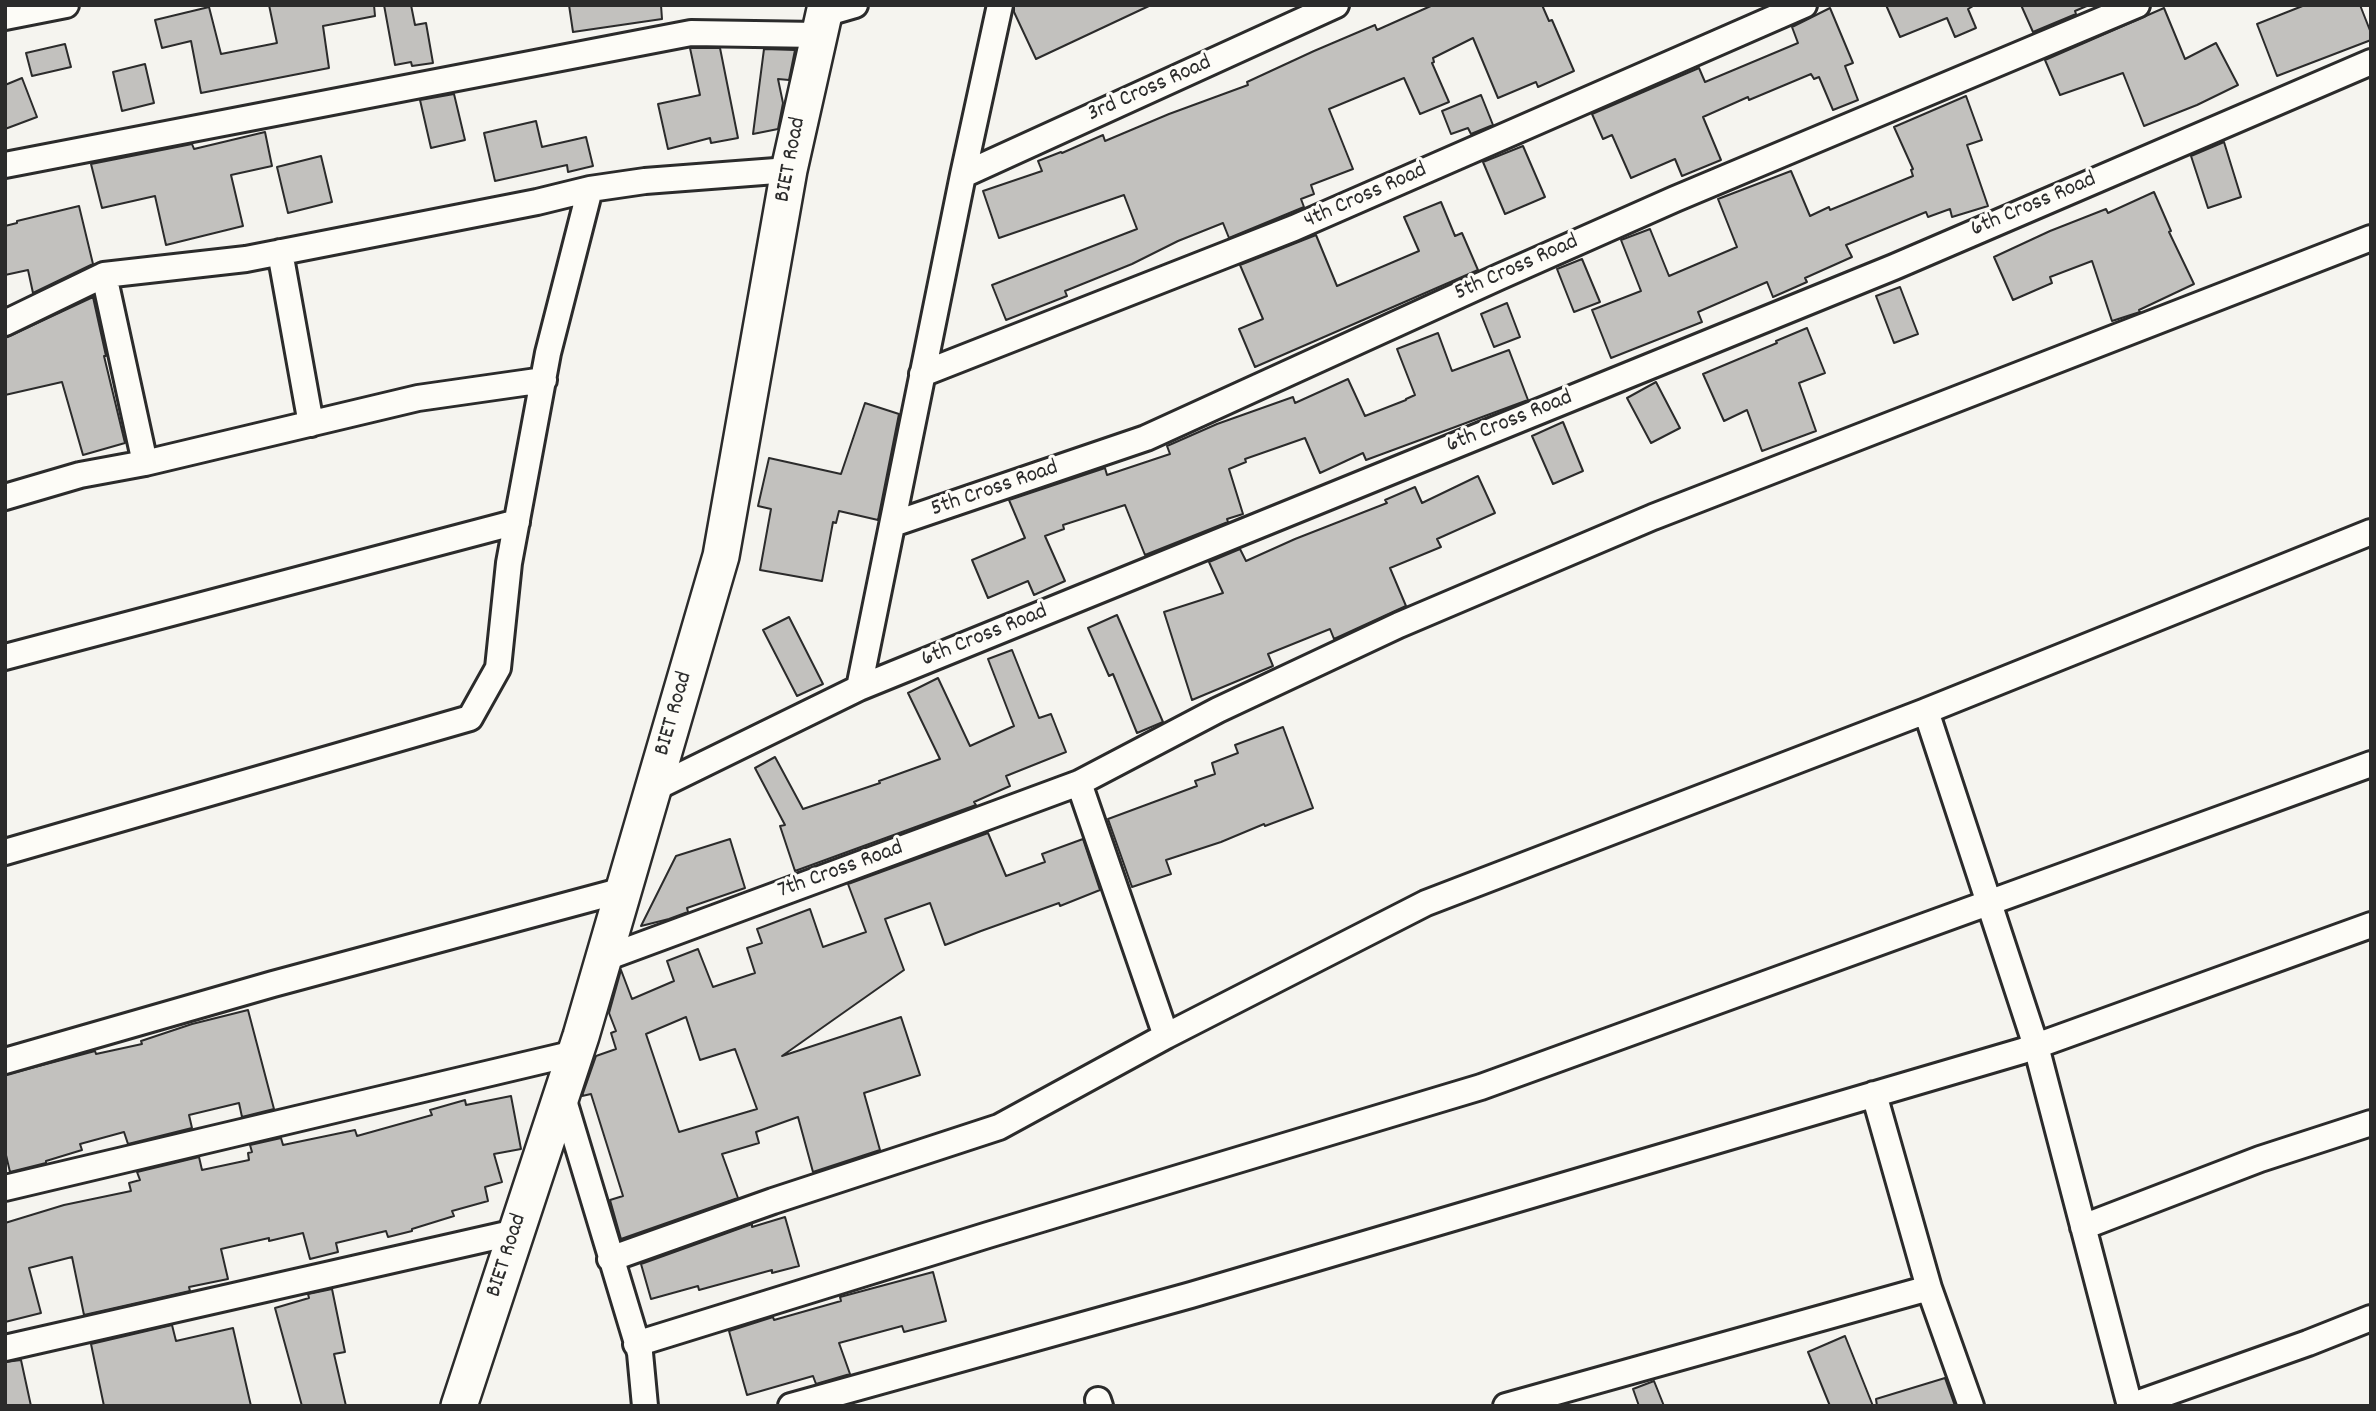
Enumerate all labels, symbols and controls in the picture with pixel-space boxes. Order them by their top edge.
street label: 3rd Cross Road [1084,50,1216,130]
street label: BIET Road [770,115,814,205]
street label: 4th Cross Road [1300,158,1432,236]
street label: 6th Cross Road [1967,167,2101,245]
street label: 5th Cross Road [1451,229,1583,309]
street label: 6th Cross Road [1443,385,1577,461]
street label: 5th Cross Road [928,455,1062,525]
street label: 6th Cross Road [918,599,1052,675]
street label: BIET Road [650,669,700,759]
street label: 7th Cross Road [775,836,907,906]
street label: BIET Road [482,1211,534,1301]

